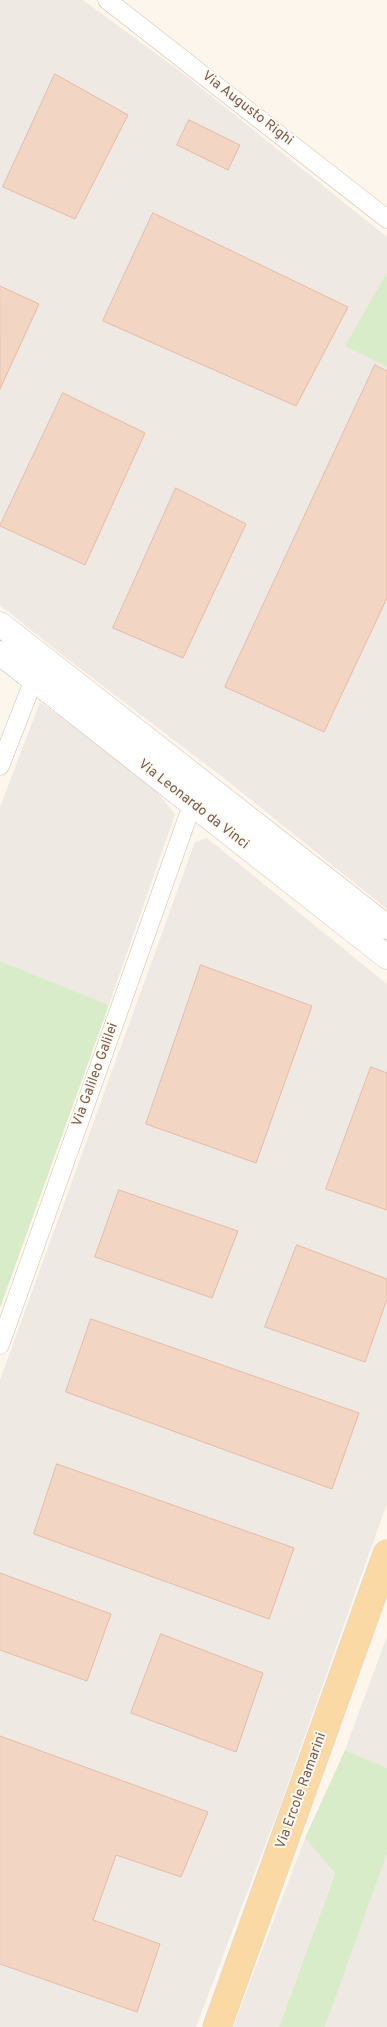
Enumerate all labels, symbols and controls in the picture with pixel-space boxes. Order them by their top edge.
street label: Via Augusto Righi [198,68,296,150]
street label: Via Leonardo da Vinci [134,756,252,854]
street label: Via Galileo Galilei [69,1021,123,1129]
street label: Via Ercole Ramarini [273,1730,331,1852]

